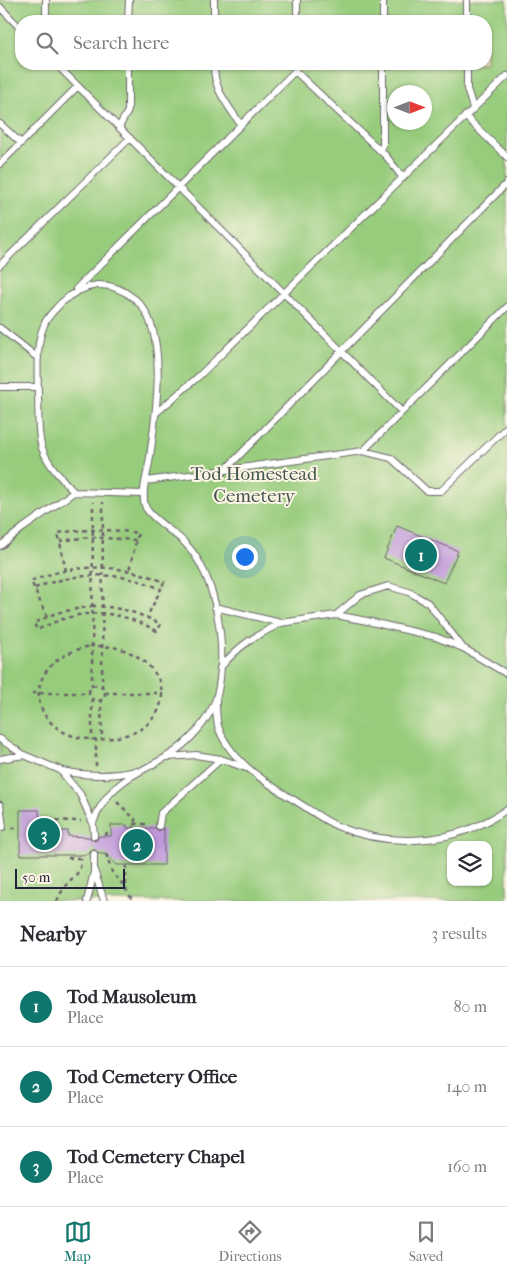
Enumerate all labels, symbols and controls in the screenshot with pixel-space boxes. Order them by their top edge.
search box [15,15,492,70]
icon: search [33,29,61,57]
text: Search here [73,32,169,54]
north arrow [387,85,432,130]
park label: Tod Homestead Cemetery [191,463,318,507]
pin: 1 [405,536,437,574]
your location [232,544,258,570]
pin: 3 [28,815,60,853]
pin: 2 [121,826,153,864]
map controls [447,841,492,886]
button: layers [447,841,492,886]
scale bar [15,866,125,889]
text: 50 m [22,869,50,886]
text: Nearby [20,922,86,946]
text: 3 results [431,924,487,943]
text: Tod Mausoleum [67,986,196,1008]
text: 1 [33,997,39,1016]
text: 80 m [453,997,487,1016]
text: Place [67,1008,103,1027]
text: Tod Cemetery Office [67,1066,237,1088]
text: 2 [32,1077,40,1096]
text: 140 m [446,1077,487,1096]
text: Place [67,1088,103,1107]
text: Tod Cemetery Chapel [67,1146,245,1168]
text: 3 [33,1157,39,1176]
text: 160 m [447,1157,487,1176]
text: Place [67,1168,103,1187]
tab: Map [64,1218,92,1265]
tab: Directions [219,1218,282,1265]
tab: Saved [409,1218,443,1265]

